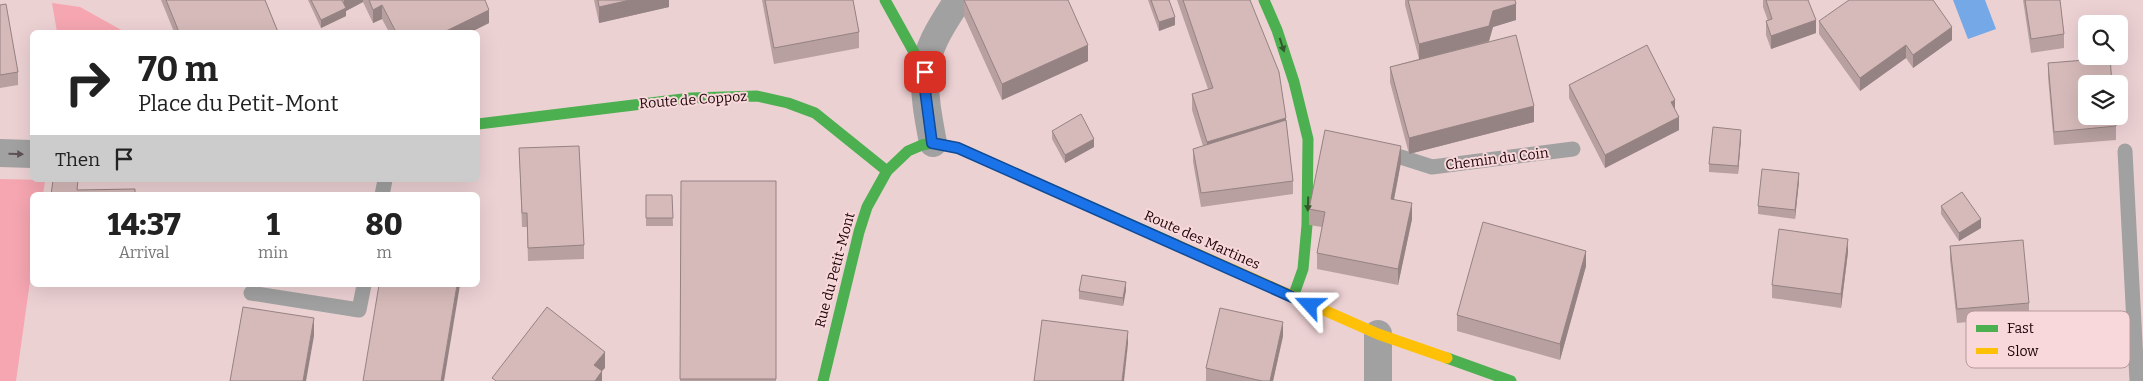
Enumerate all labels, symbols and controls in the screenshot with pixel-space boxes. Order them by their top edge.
map controls [2078,15,2128,125]
button: search [2078,15,2128,65]
one-way arrow [1279,38,1287,53]
text: 70 m [138,48,218,90]
icon: right [55,50,120,115]
pin [904,51,946,93]
icon: arrive [911,58,939,86]
button: layers [2078,75,2128,125]
street label: Route de Coppoz [639,88,748,112]
text: Place du Petit-Mont [138,90,338,117]
street label: Chemin du Coin [1444,144,1550,174]
icon: arrive [110,145,138,173]
text: Then [55,148,100,171]
one-way arrow [9,150,25,158]
one-way arrow [1303,196,1311,212]
text: 14:37 [107,207,181,243]
text: 1 [266,207,280,243]
text: 80 [366,207,403,243]
street label: Route des Martines [1141,207,1263,273]
street label: Rue du Petit-Mont [811,211,859,329]
text: Arrival [119,243,169,262]
text: min [258,243,288,262]
text: m [376,243,392,262]
position arrow [1283,278,1335,330]
legend [1966,311,2130,368]
text: Fast [2007,320,2034,337]
text: Slow [2007,343,2039,360]

